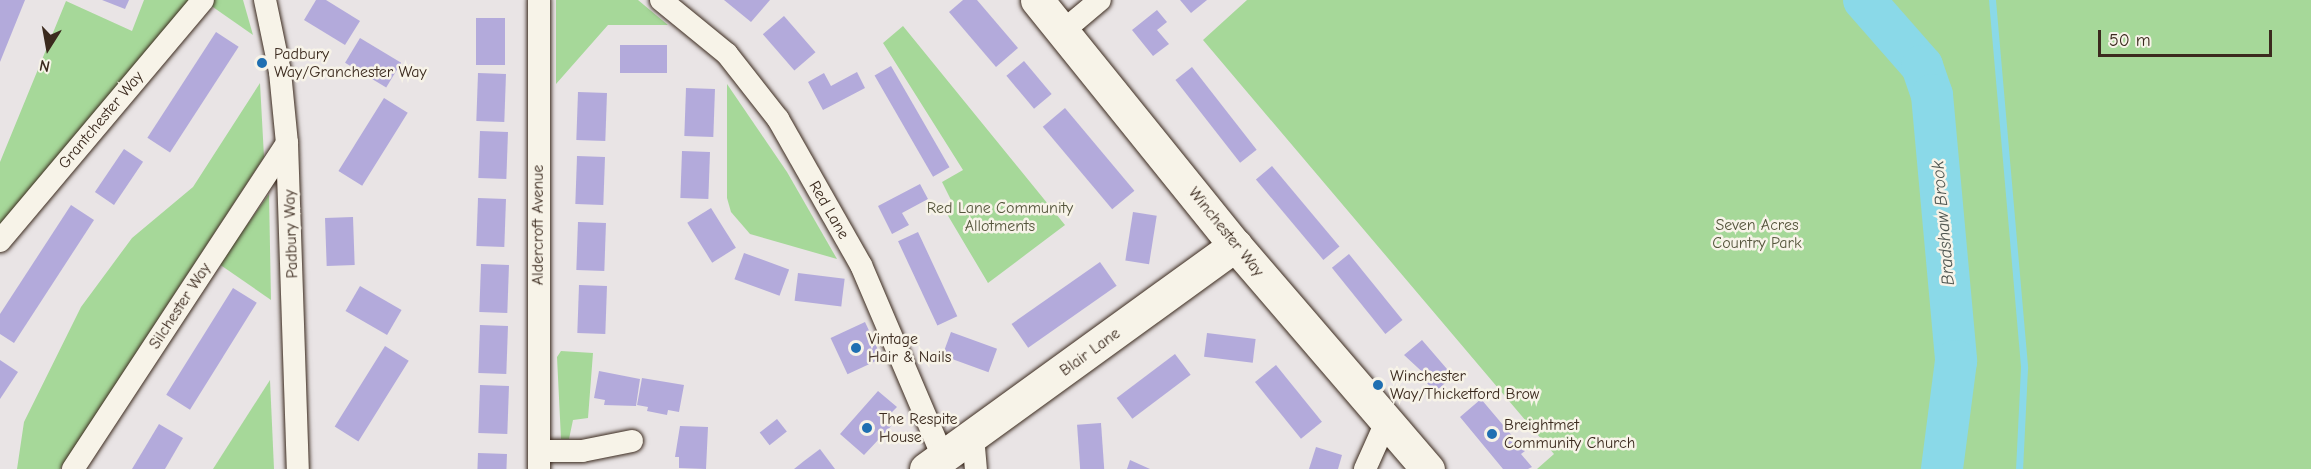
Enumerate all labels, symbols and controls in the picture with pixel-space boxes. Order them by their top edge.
north arrow [18,18,78,78]
scale bar [2101,18,2275,56]
text: 50 m [2109,30,2151,51]
place label: Padbury Way/Granchester Way [274,44,427,82]
text: N [38,56,51,75]
marker: Padbury Way/Granchester Way [255,56,269,70]
street label: Grantchester Way [55,67,147,173]
water label: Bradshaw Brook [1928,160,1960,286]
street label: Aldercroft Avenue [528,165,548,285]
street label: Red Lane [805,177,853,243]
street label: Winchester Way [1184,183,1268,281]
street label: Padbury Way [280,189,302,279]
park label: Red Lane Community Allotments [927,198,1073,236]
park label: Seven Acres Country Park [1712,215,1802,253]
street label: Silchester Way [145,259,215,353]
street label: Blair Lane [1056,324,1124,380]
place label: Vintage Hair & Nails [868,329,951,367]
marker: Vintage Hair & Nails [849,341,863,355]
place label: Winchester Way/Thicketford Brow [1390,366,1539,404]
marker: Winchester Way/Thicketford Brow [1371,378,1385,392]
place label: The Respite House [879,409,958,447]
place label: Breightmet Community Church [1504,415,1635,453]
marker: The Respite House [860,421,874,435]
marker: Breightmet Community Church [1485,427,1499,441]

